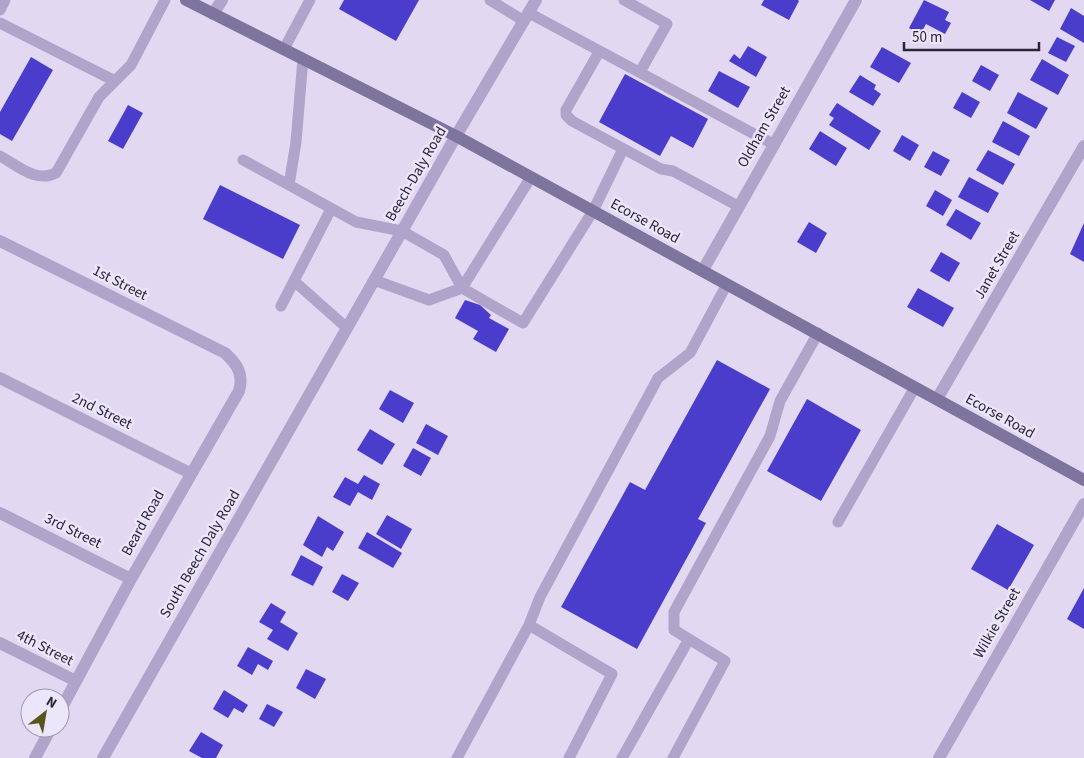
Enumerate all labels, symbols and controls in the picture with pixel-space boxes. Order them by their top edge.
scale bar [904,20,1039,52]
text: 50 m [912,27,942,48]
street label: Oldham Street [732,82,796,172]
street label: Beech-Daly Road [380,123,452,225]
street label: Ecorse Road [606,193,684,249]
street label: Janet Street [969,227,1025,303]
street label: 1st Street [89,260,151,306]
street label: 2nd Street [68,387,136,435]
street label: Ecorse Road [961,388,1039,444]
street label: Beard Road [116,486,170,560]
street label: South Beech Daly Road [155,486,245,622]
street label: 3rd Street [41,508,105,554]
street label: Wilkie Street [968,584,1026,662]
street label: 4th Street [13,625,77,671]
north arrow [20,688,70,738]
text: N [42,692,60,714]

